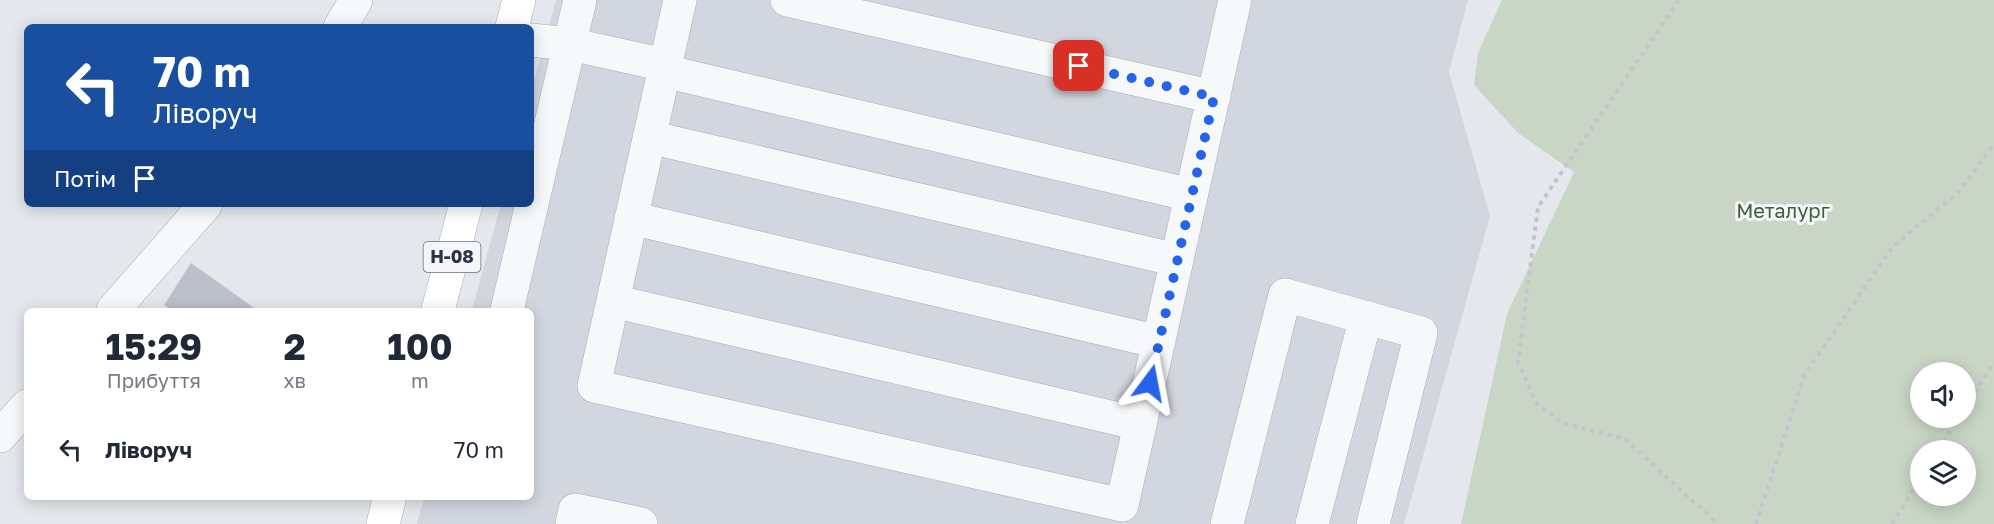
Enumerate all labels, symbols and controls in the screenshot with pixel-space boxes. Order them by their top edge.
pin [1053,40,1104,91]
text: 70 m [153,46,250,96]
icon: left [54,48,132,126]
icon: arrive [1062,49,1095,82]
text: Ліворуч [153,97,257,129]
icon: arrive [128,162,161,195]
text: Потім [54,165,116,192]
park label: Металург [1736,198,1830,222]
road number: Н-08 [424,242,480,272]
text: 15:29 [105,325,202,368]
text: 2 [284,325,306,368]
text: 100 [387,325,453,368]
position arrow [1118,351,1182,415]
map controls [1910,362,1976,506]
button: sound [1910,362,1976,428]
text: Прибуття [107,368,201,392]
text: хв [284,368,306,392]
text: m [411,368,429,392]
icon: left [54,433,87,466]
text: Ліворуч [105,436,192,463]
text: 70 m [454,436,504,463]
button: layers [1910,440,1976,506]

